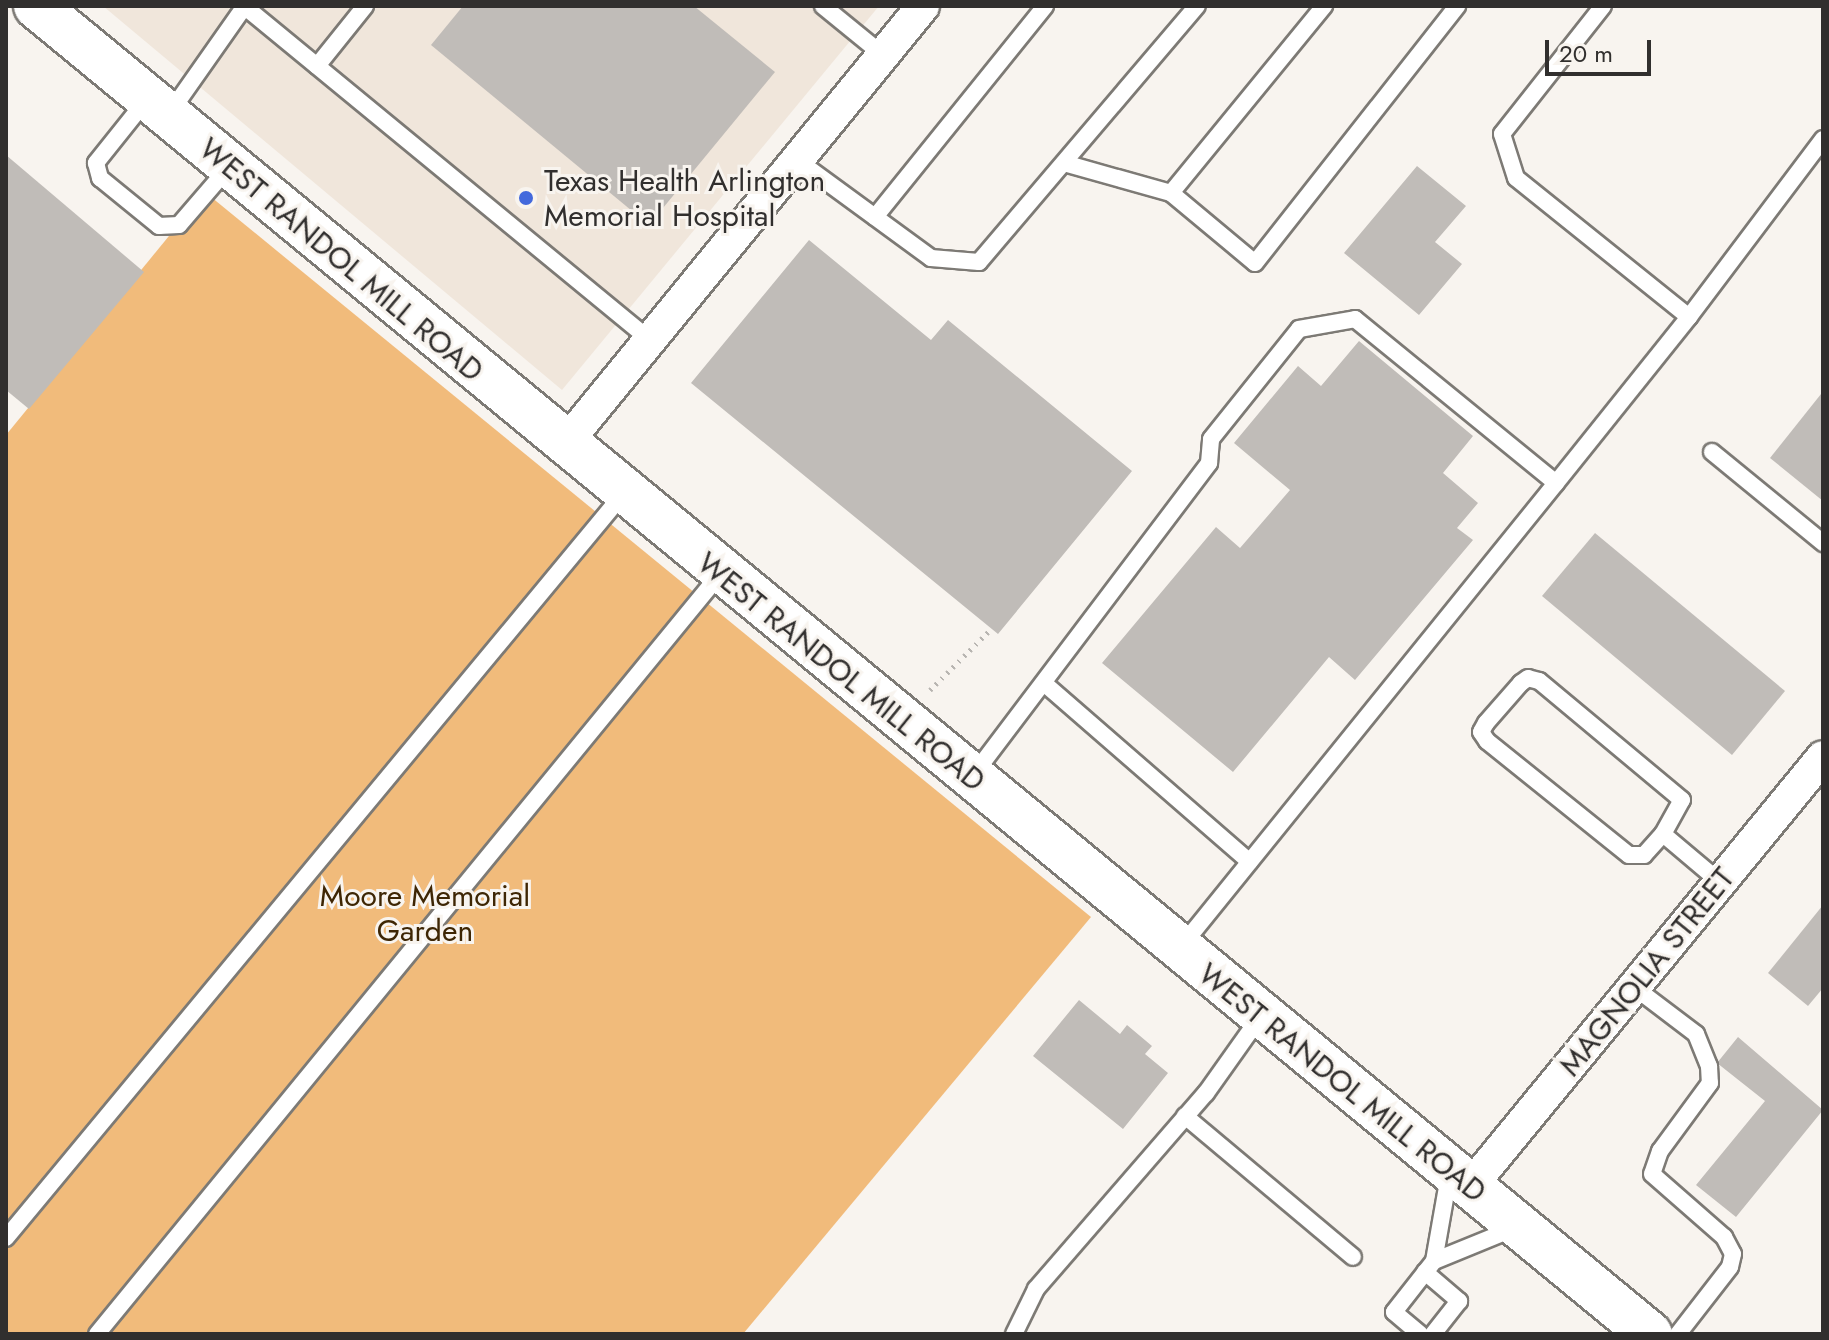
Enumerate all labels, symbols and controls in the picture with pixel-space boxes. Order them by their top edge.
scale bar [1549,24,1655,74]
text: 20 m [1559,36,1613,71]
street label: WEST RANDOL MILL ROAD [192,131,490,389]
place label: Texas Health Arlington Memorial Hospital [544,163,825,234]
marker: Texas Health Arlington Memorial Hospital [515,187,537,209]
street label: WEST RANDOL MILL ROAD [690,545,992,799]
street label: MAGNOLIA STREET [1552,861,1742,1083]
park label: Moore Memorial Garden [320,878,530,948]
street label: WEST RANDOL MILL ROAD [1191,956,1493,1210]

